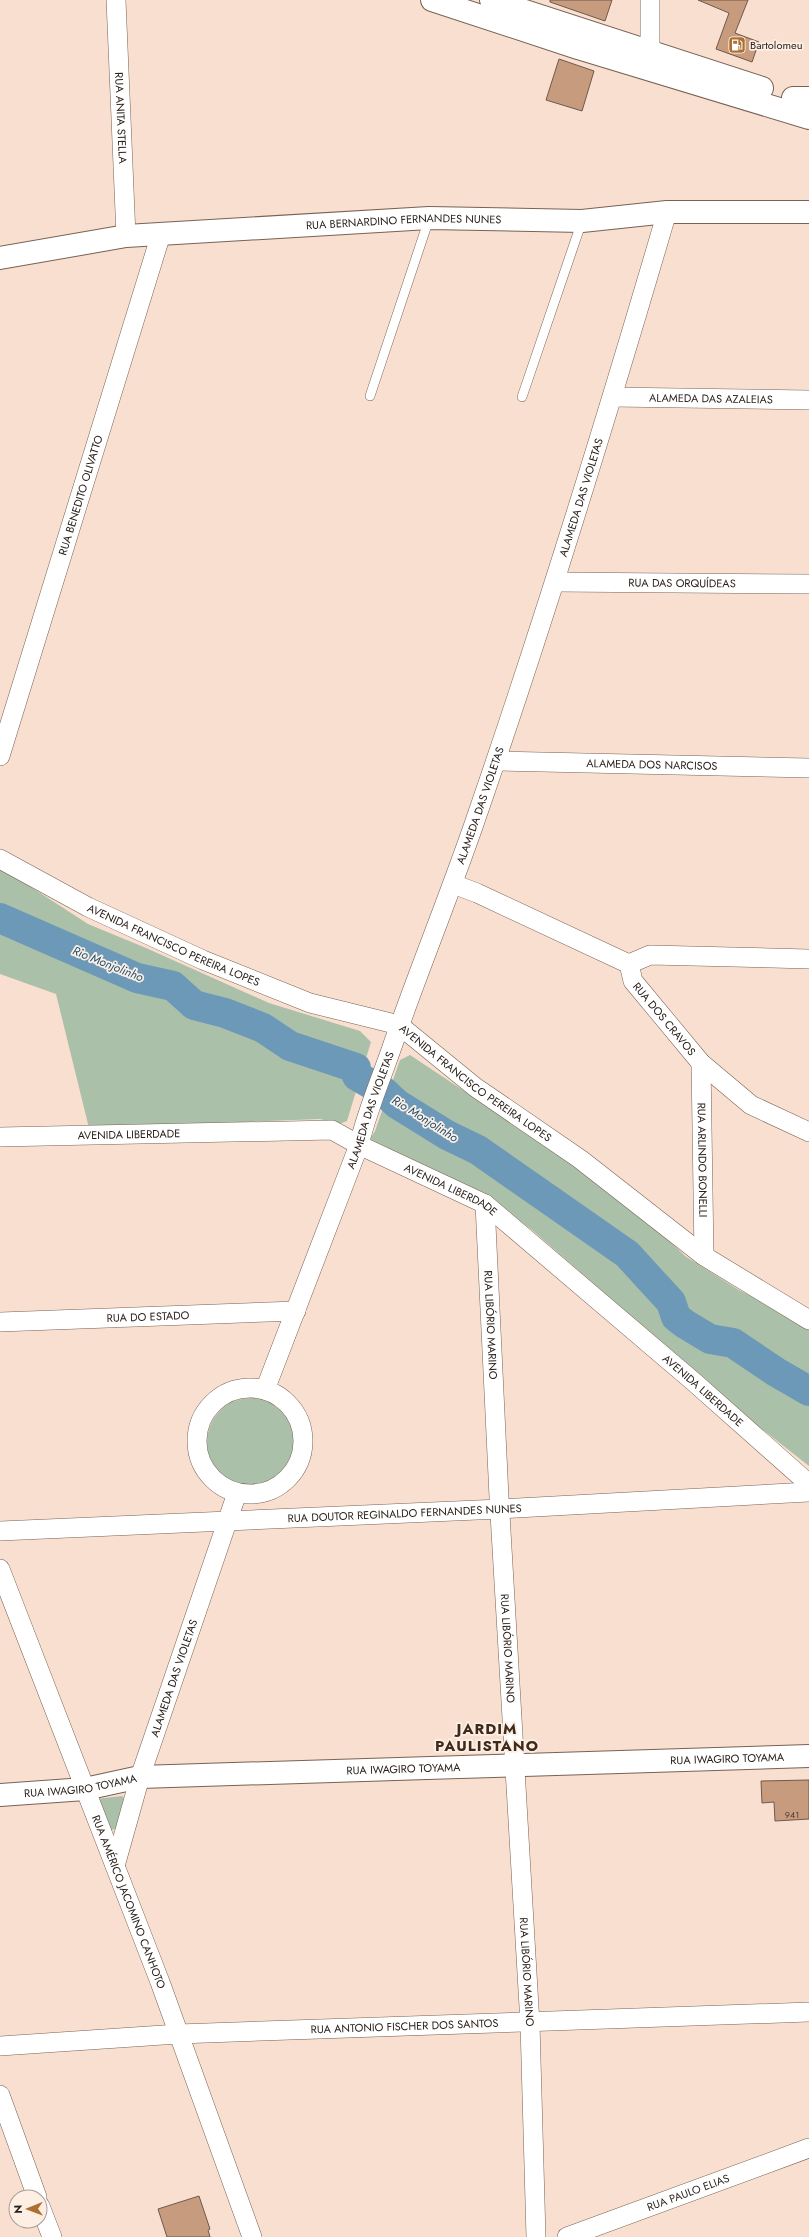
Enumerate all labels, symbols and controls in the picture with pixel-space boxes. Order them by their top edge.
fuel station icon: Bartolomeu [727,35,747,55]
place label: Bartolomeu [750,37,802,53]
street label: RUA ANITA STELLA [111,72,131,165]
street label: RUA BERNARDINO FERNANDES NUNES [305,210,502,233]
street label: ALAMEDA DAS AZALEIAS [649,390,773,407]
street label: RUA BENEDITO OLIVATTO [54,433,107,557]
street label: ALAMEDA DAS VIOLETAS [555,436,607,559]
street label: RUA DAS ORQUÍDEAS [628,575,736,591]
street label: ALAMEDA DAS VIOLETAS [452,745,508,866]
street label: ALAMEDA DOS NARCISOS [586,755,718,774]
street label: AVENIDA FRANCISCO PEREIRA LOPES [85,900,262,990]
water label: Rio Monjolinho [70,942,147,987]
street label: RUA DOS CRAVOS [629,979,700,1059]
street label: AVENIDA FRANCISCO PEREIRA LOPES [396,1020,555,1145]
street label: ALAMEDA DAS VIOLETAS [343,1049,398,1171]
water label: Rio Monjolinho [388,1092,462,1147]
street label: RUA ARLINDO BONELLI [694,1102,711,1218]
street label: AVENIDA LIBERDADE [78,1125,180,1143]
street label: AVENIDA LIBERDADE [402,1159,501,1219]
street label: RUA LIBÓRIO MARINO [480,1270,501,1380]
street label: RUA DO ESTADO [106,1307,190,1326]
street label: AVENIDA LIBERDADE [659,1351,747,1430]
street label: RUA DOUTOR REGINALDO FERNANDES NUNES [287,1500,522,1526]
street label: RUA LIBÓRIO MARINO [497,1593,519,1704]
street label: ALAMEDA DAS VIOLETAS [146,1617,201,1739]
district label: JARDIM PAULISTANO [435,1718,539,1757]
street label: RUA IWAGIRO TOYAMA [670,1749,785,1768]
street label: RUA IWAGIRO TOYAMA [346,1759,461,1779]
street label: RUA IWAGIRO TOYAMA [23,1770,139,1801]
house number: 941 [785,1808,799,1821]
street label: RUA AMÉRICO JACOMINO CANHOTO [88,1813,170,1991]
street label: RUA LIBÓRIO MARINO [516,1917,538,2027]
street label: RUA ANTONIO FISCHER DOS SANTOS [310,2015,499,2037]
street label: RUA PAULO ELIAS [645,2170,732,2215]
north arrow [8,2189,48,2229]
text: N [10,2205,26,2214]

